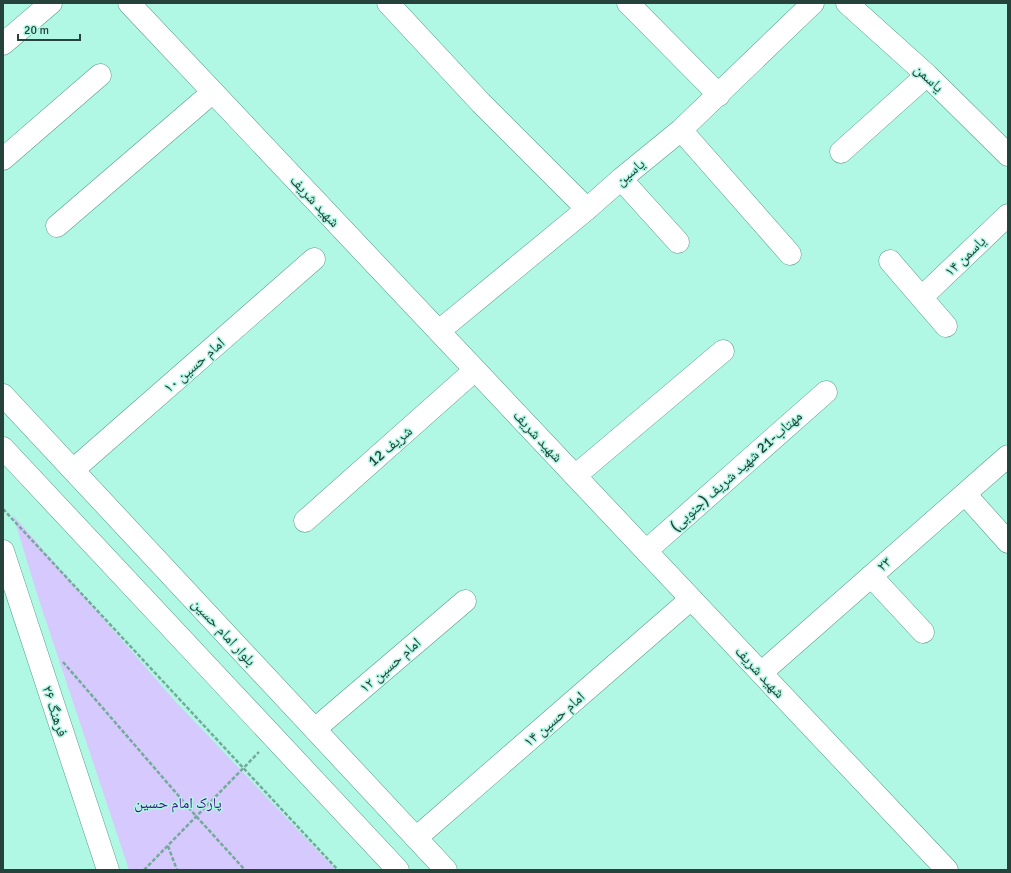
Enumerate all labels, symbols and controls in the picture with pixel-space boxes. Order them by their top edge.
scale bar [18,16,80,42]
text: 20 m [24,23,49,38]
street label: یاسمن [910,60,948,97]
street label: یاسین [612,154,649,190]
street label: شهید شریف [286,171,344,231]
street label: یاسمن ۱۴ [941,232,990,281]
street label: امام حسین ۱۰ [160,334,229,397]
street label: شهید شریف [509,406,567,466]
street label: مهتاب-21 شهید شریف (جنوبی) [666,407,807,536]
street label: شریف 12 [364,422,416,470]
street label: ۲۳ [873,553,895,575]
street label: بلوار امام حسین [187,594,260,670]
street label: امام حسین ۱۲ [356,634,425,697]
street label: شهید شریف [731,642,789,702]
street label: فرهنگ ۲۶ [38,683,72,739]
street label: امام حسین ۱۴ [520,688,589,751]
park label: پارک امام حسین [134,794,222,813]

